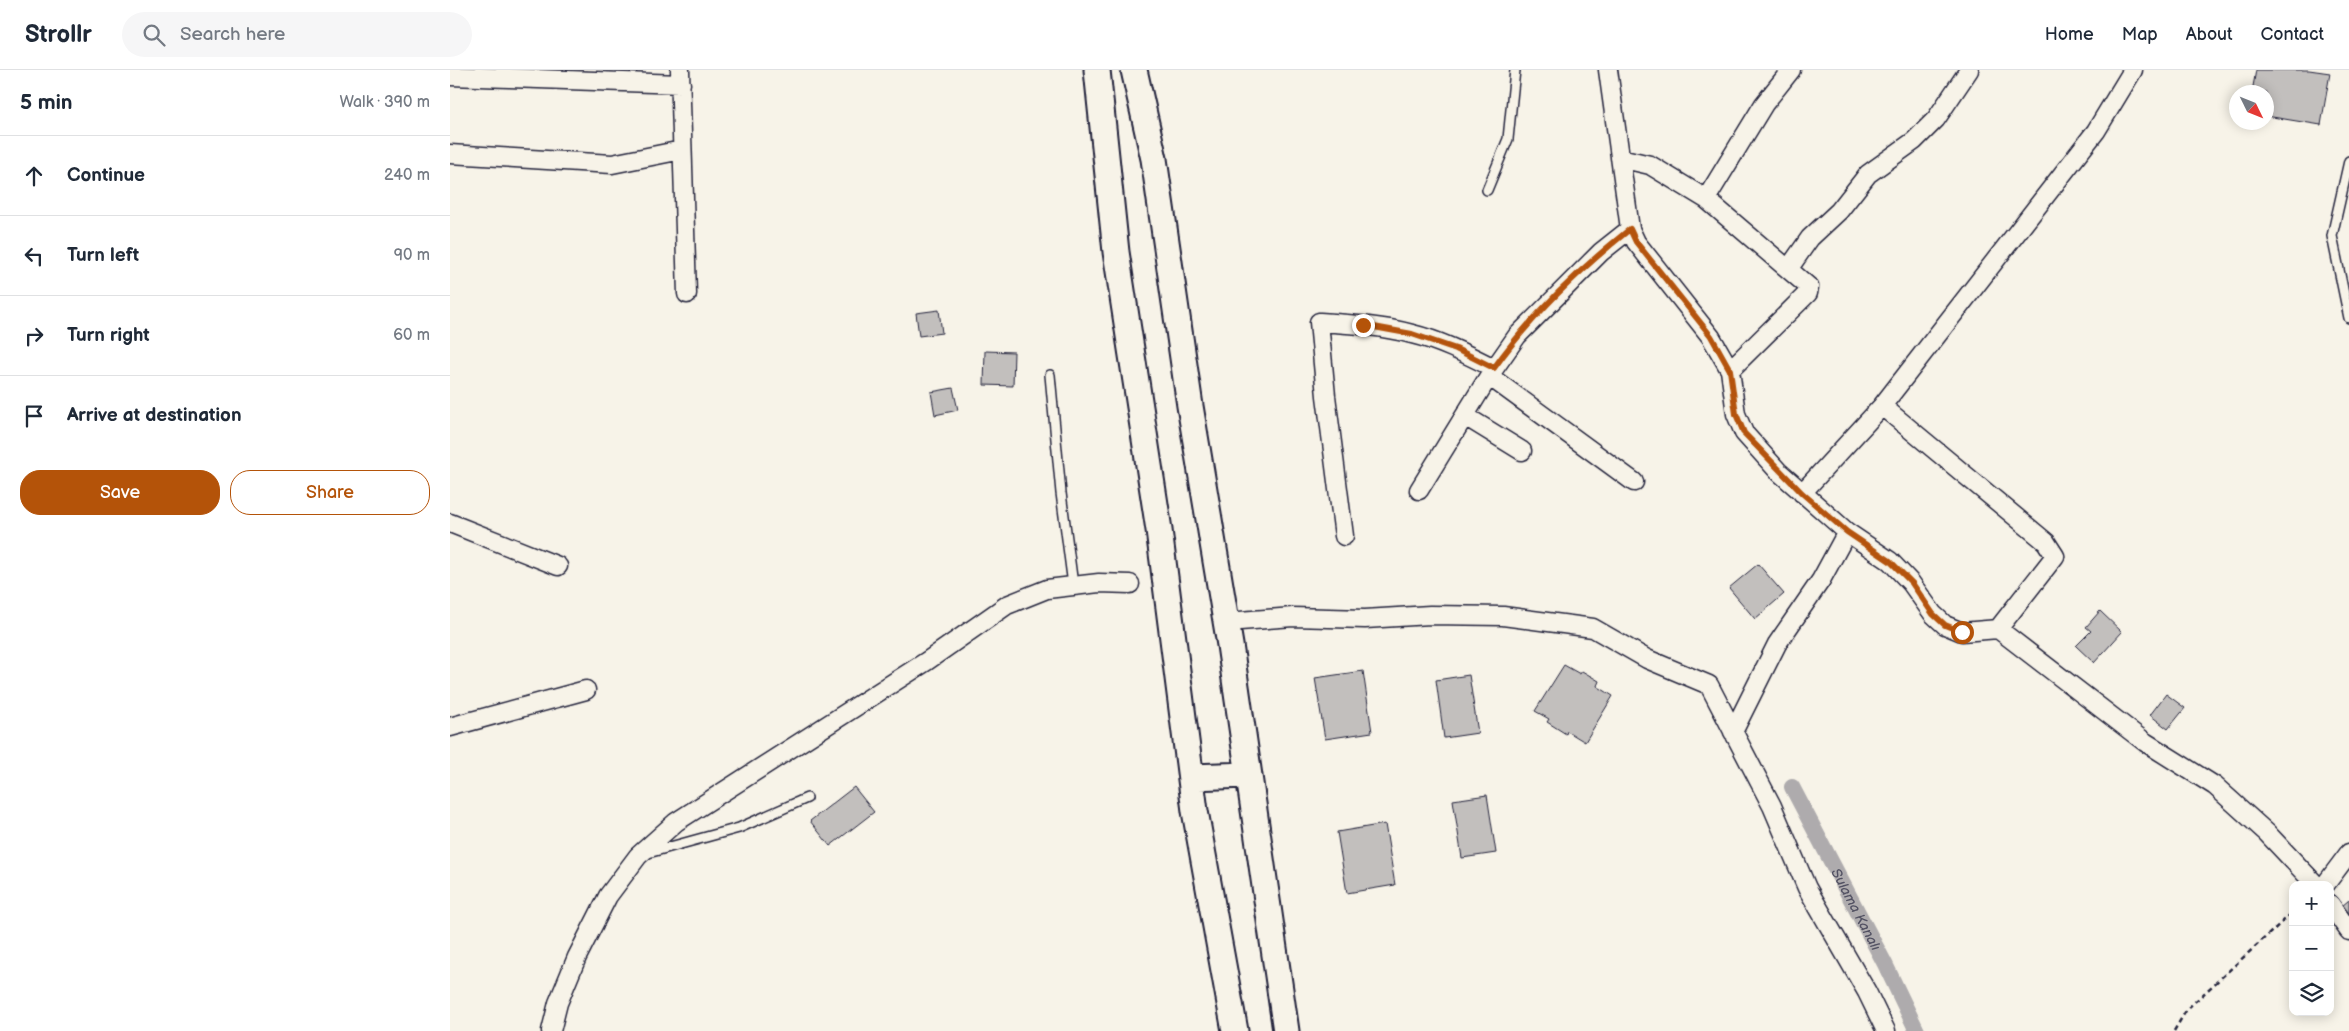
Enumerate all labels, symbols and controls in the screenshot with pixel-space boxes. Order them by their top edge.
search box [122,12,472,57]
text: Strollr [25,20,92,49]
icon: search [140,21,168,49]
text: Search here [180,23,285,46]
text: Home [2045,24,2094,45]
text: Map [2122,24,2158,45]
text: About [2186,24,2233,45]
text: Contact [2261,24,2324,45]
north arrow [2229,85,2274,130]
text: 5 min [20,90,73,115]
text: Walk · 390 m [339,93,430,112]
icon: ahead [20,162,48,190]
text: Continue [67,164,145,187]
text: 240 m [384,166,430,185]
icon: left [20,242,48,270]
text: Turn left [67,244,139,267]
text: 90 m [394,246,430,265]
route end [1352,314,1375,337]
icon: right [20,322,48,350]
text: Turn right [67,324,150,347]
text: 60 m [393,326,430,345]
icon: arrive [20,402,48,430]
text: Arrive at destination [67,404,242,427]
button: Save [20,470,220,515]
button: Share [230,470,430,515]
route start [1951,621,1974,644]
water label: Sulama Kanalı [1827,865,1885,954]
map controls [2289,881,2334,1016]
button: + [2289,881,2334,926]
button: − [2289,926,2334,971]
button: layers [2289,971,2334,1016]

